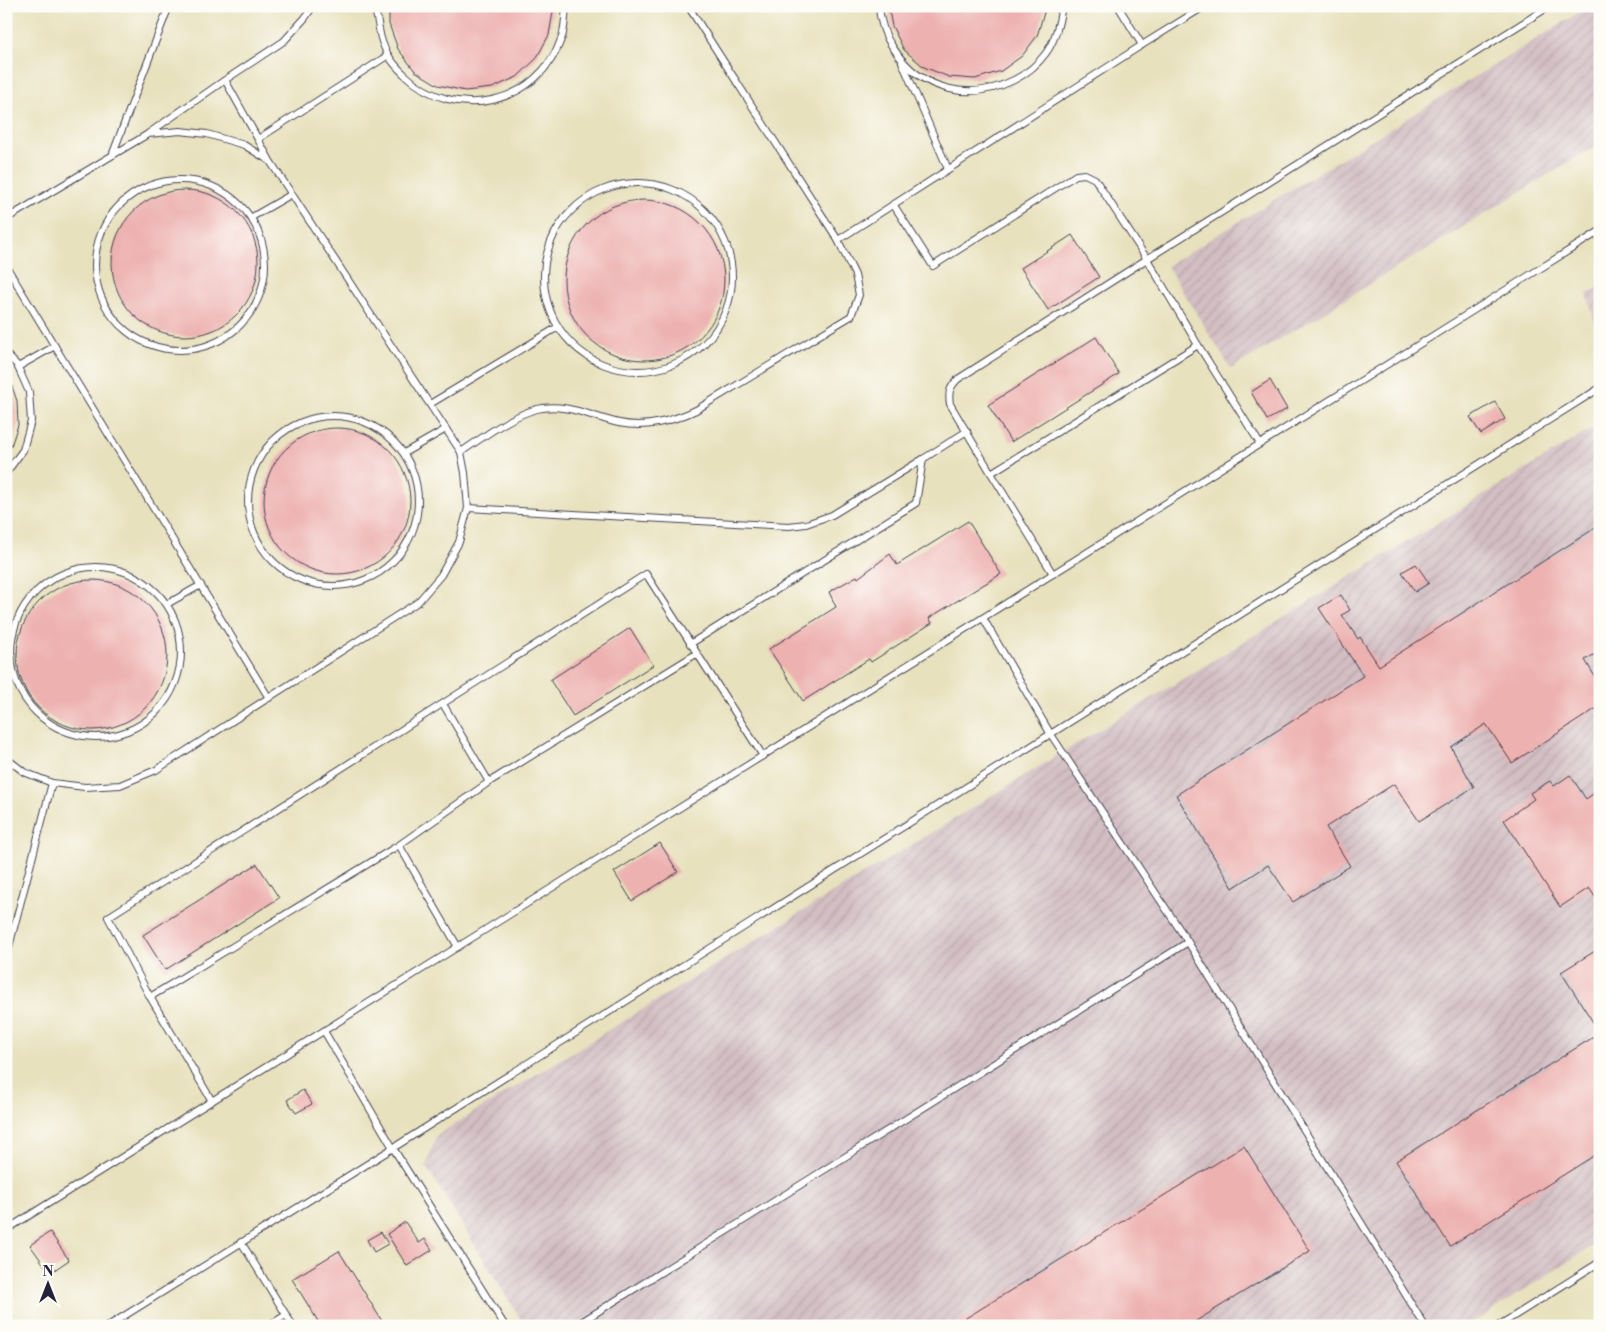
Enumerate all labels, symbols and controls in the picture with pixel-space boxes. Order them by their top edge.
north arrow [22,1260,72,1310]
text: N [42,1263,54,1281]

